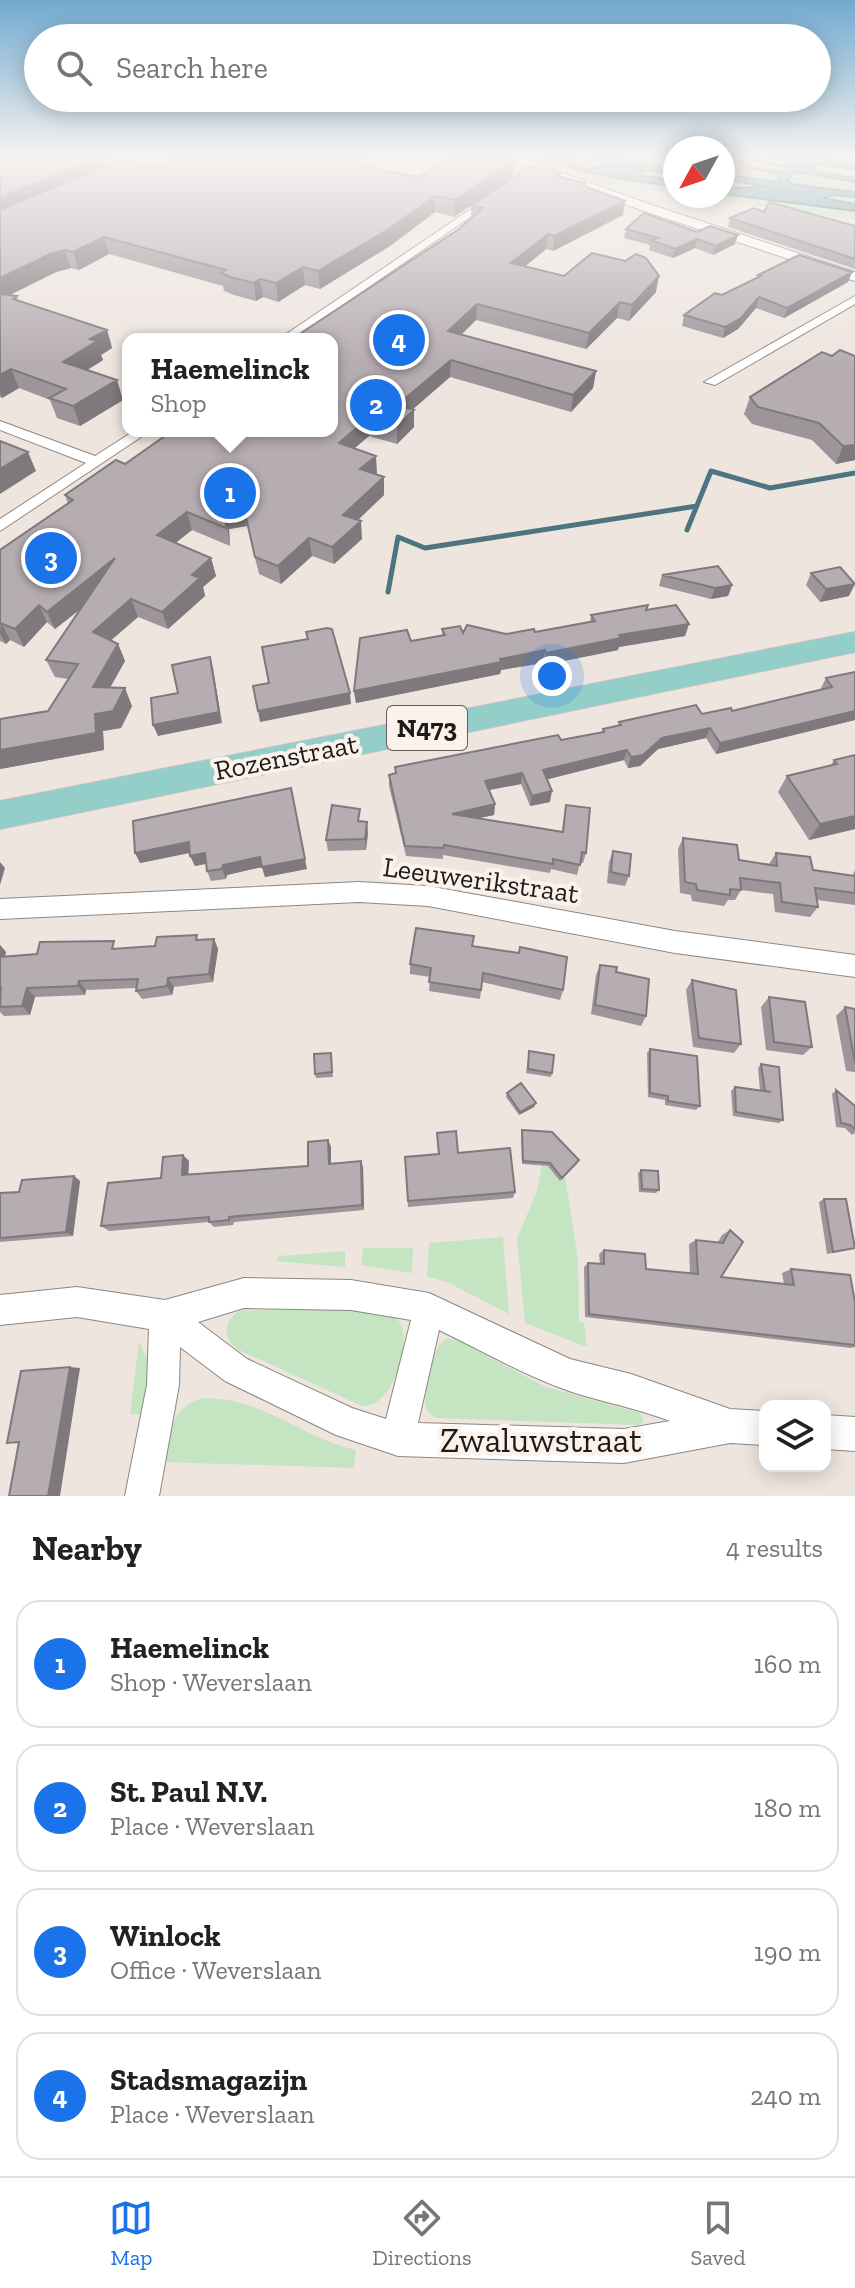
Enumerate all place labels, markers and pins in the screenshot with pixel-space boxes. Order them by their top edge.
pin: 4 [373,310,425,370]
pin: 2 [350,375,402,435]
pin: 1 [204,463,256,523]
pin: 3 [25,528,77,588]

